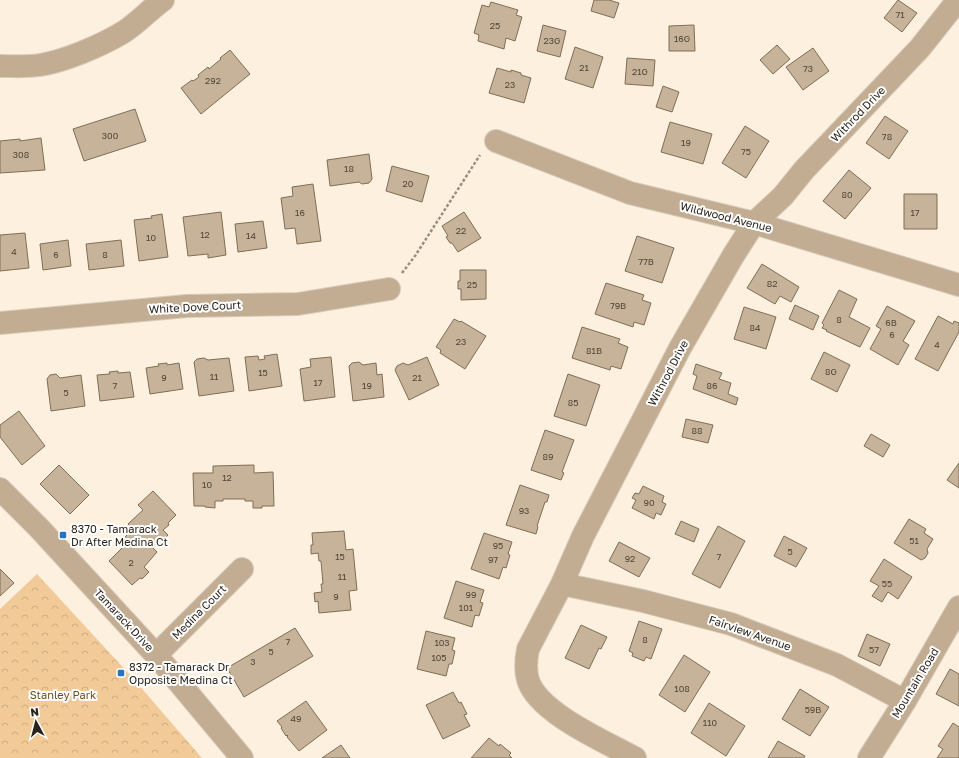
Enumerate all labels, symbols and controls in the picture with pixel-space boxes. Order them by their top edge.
house number: 71 [895,9,905,20]
house number: 25 [490,20,500,31]
house number: 16G [674,33,690,44]
house number: 23G [544,35,560,46]
house number: 21 [579,62,589,73]
house number: 73 [803,63,813,74]
house number: 21G [632,66,648,77]
house number: 292 [205,75,221,86]
house number: 23 [505,79,515,90]
street label: Withrod Drive [828,83,887,144]
house number: 300 [102,130,119,141]
house number: 78 [882,131,892,142]
house number: 19 [681,137,691,148]
house number: 75 [741,146,751,157]
house number: 308 [13,149,29,160]
house number: 18 [344,163,354,174]
house number: 20 [403,178,414,189]
house number: 80 [841,189,853,200]
street label: Wildwood Avenue [679,199,773,234]
house number: 16 [295,207,305,218]
house number: 17 [910,207,920,218]
house number: 22 [456,225,466,236]
house number: 12 [200,229,210,240]
house number: 14 [246,230,256,241]
house number: 10 [146,232,156,243]
house number: 4 [11,246,17,257]
house number: 6 [53,249,59,260]
house number: 8 [102,249,108,260]
house number: 77B [638,256,654,267]
house number: 82 [767,278,777,289]
house number: 25 [467,279,477,290]
street label: White Dove Court [148,298,242,315]
house number: 79B [610,300,626,311]
house number: 8 [836,314,842,325]
house number: 6B [885,317,897,328]
house number: 84 [750,322,761,333]
house number: 6 [889,329,895,340]
house number: 23 [456,336,466,347]
street label: Withrod Drive [645,338,690,408]
house number: 4 [934,339,940,350]
house number: 81B [586,345,602,356]
house number: 8G [825,366,837,377]
house number: 15 [258,367,268,378]
house number: 11 [210,371,219,382]
house number: 9 [161,372,167,383]
house number: 21 [412,372,422,383]
house number: 17 [313,377,323,388]
house number: 7 [113,380,118,391]
house number: 19 [362,380,372,391]
house number: 86 [707,380,717,391]
house number: 5 [63,387,69,398]
house number: 85 [568,397,578,408]
house number: 88 [692,425,702,436]
house number: 89 [543,451,553,462]
house number: 12 [222,472,232,483]
house number: 10 [202,479,212,490]
house number: 90 [643,497,655,508]
house number: 93 [519,505,529,516]
place label: 8370 - Tamarack Dr After Medina Ct [71,522,168,548]
marker: 8370 - Tamarack Dr After Medina Ct [58,530,68,540]
house number: 51 [909,535,919,546]
house number: 95 [493,540,503,551]
house number: 5 [787,546,793,557]
house number: 15 [335,551,345,562]
house number: 7 [717,551,722,562]
house number: 92 [625,553,635,564]
house number: 97 [488,554,498,565]
house number: 2 [128,557,134,568]
house number: 11 [338,571,347,582]
house number: 55 [882,578,892,589]
street label: Medina Court [169,582,228,641]
street label: Tamarack Drive [92,586,157,654]
house number: 99 [466,589,476,600]
house number: 9 [333,591,339,602]
house number: 101 [459,602,474,613]
street label: Fairview Avenue [707,612,793,653]
house number: 8 [642,634,648,645]
house number: 7 [286,636,291,647]
house number: 103 [434,637,450,648]
house number: 57 [869,644,879,655]
street label: Mountain Road [889,645,941,720]
house number: 5 [268,646,274,657]
house number: 105 [431,652,447,663]
house number: 3 [250,656,256,667]
place label: 8372 - Tamarack Dr Opposite Medina Ct [129,660,233,686]
marker: 8372 - Tamarack Dr Opposite Medina Ct [116,668,126,678]
house number: 108 [674,683,690,694]
park label: Stanley Park [30,688,96,701]
north arrow [16,702,56,742]
house number: 59B [805,704,821,715]
text: N [30,705,40,719]
house number: 49 [291,713,301,724]
house number: 110 [703,717,718,728]

